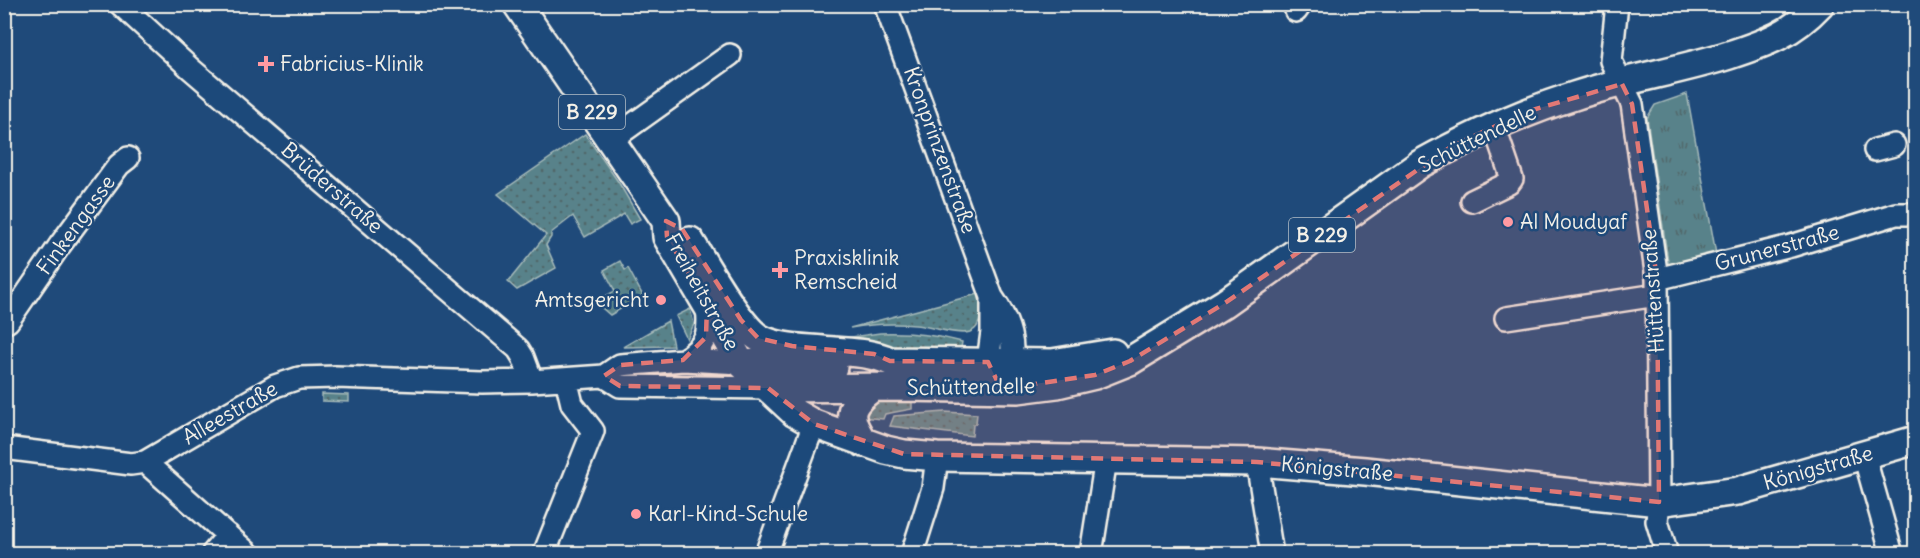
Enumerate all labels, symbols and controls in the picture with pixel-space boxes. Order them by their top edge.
place label: Fabricius-Klinik [280,50,424,77]
marker: Fabricius-Klinik [257,55,275,73]
street label: Kronprinzenstraße [898,63,983,237]
road number: B 229 [559,95,625,129]
street label: Schüttendelle [1413,98,1540,179]
street label: Brüderstraße [276,136,389,239]
street label: Finkengasse [30,169,121,280]
place label: Al Moudyaf [1520,208,1628,235]
marker: Al Moudyaf [1501,215,1515,229]
road number: B 229 [1289,218,1355,252]
street label: Grunerstraße [1712,218,1842,277]
street label: Freiheitstraße [659,228,746,355]
street label: Hüttenstraße [1635,228,1670,354]
place label: Praxisklinik Remscheid [794,244,899,295]
marker: Praxisklinik Remscheid [771,261,789,279]
place label: Amtsgericht [535,286,649,313]
marker: Amtsgericht [654,293,668,307]
street label: Schüttendelle [907,372,1035,401]
street label: Alleestraße [177,375,282,451]
street label: Königstraße [1760,439,1876,496]
street label: Königstraße [1280,450,1394,487]
place label: Karl-Kind-Schule [648,500,808,527]
marker: Karl-Kind-Schule [629,507,643,521]

